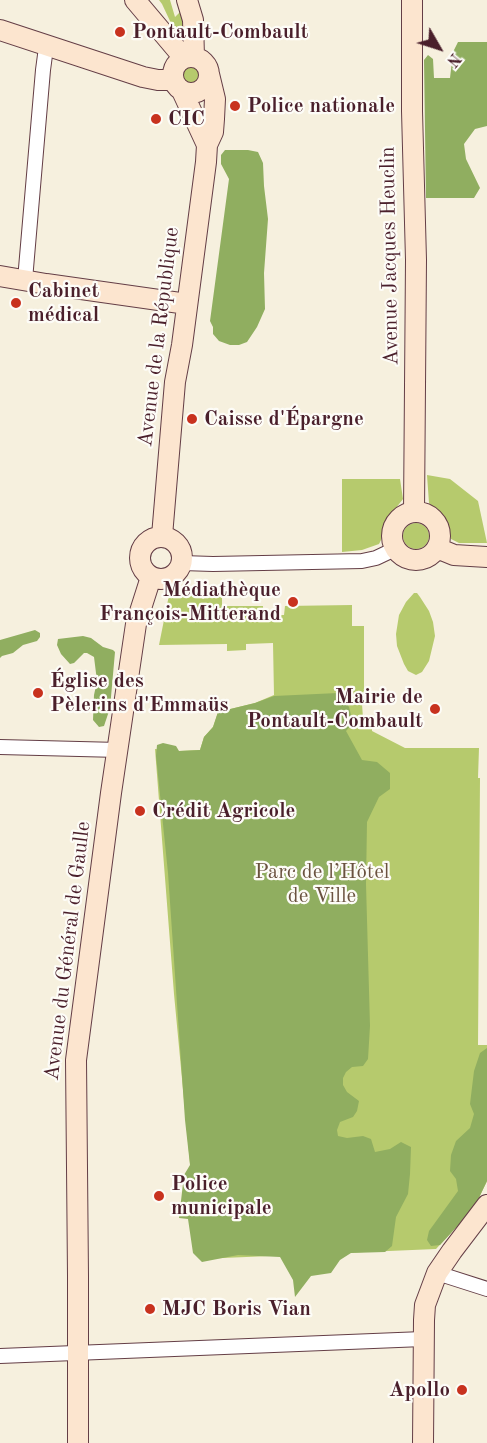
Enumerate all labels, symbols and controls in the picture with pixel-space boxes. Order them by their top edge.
north arrow [409,18,469,78]
place label: Pontault-Combault [132,19,308,45]
marker: Pontault-Combault [113,25,127,39]
text: N [443,50,463,69]
place label: Police nationale [247,93,395,119]
marker: Police nationale [228,99,242,113]
place label: CIC [168,106,205,132]
marker: CIC [149,112,163,126]
street label: Avenue Jacques Heuclin [375,146,405,366]
street label: Avenue de la République [133,226,185,448]
place label: Cabinet médical [28,278,99,328]
marker: Cabinet médical [9,296,23,310]
place label: Caisse d'Épargne [204,406,364,432]
marker: Caisse d'Épargne [185,412,199,426]
place label: Médiathèque François-Mitterand [99,577,281,627]
marker: Médiathèque François-Mitterand [286,595,300,609]
place label: Église des Pèlerins d'Emmaüs [50,668,229,718]
place label: Mairie de Pontault-Combault [247,684,423,734]
marker: Église des Pèlerins d'Emmaüs [31,686,45,700]
marker: Mairie de Pontault-Combault [428,702,442,716]
place label: Crédit Agricole [152,798,296,824]
marker: Crédit Agricole [133,804,147,818]
street label: Avenue du Général de Gaulle [40,820,96,1082]
park label: Parc de l’Hôtel de Ville [254,859,390,909]
place label: Police municipale [171,1171,272,1221]
marker: Police municipale [152,1189,166,1203]
place label: MJC Boris Vian [162,1296,311,1322]
marker: MJC Boris Vian [143,1302,157,1316]
place label: Apollo [389,1377,450,1403]
marker: Apollo [455,1383,469,1397]

